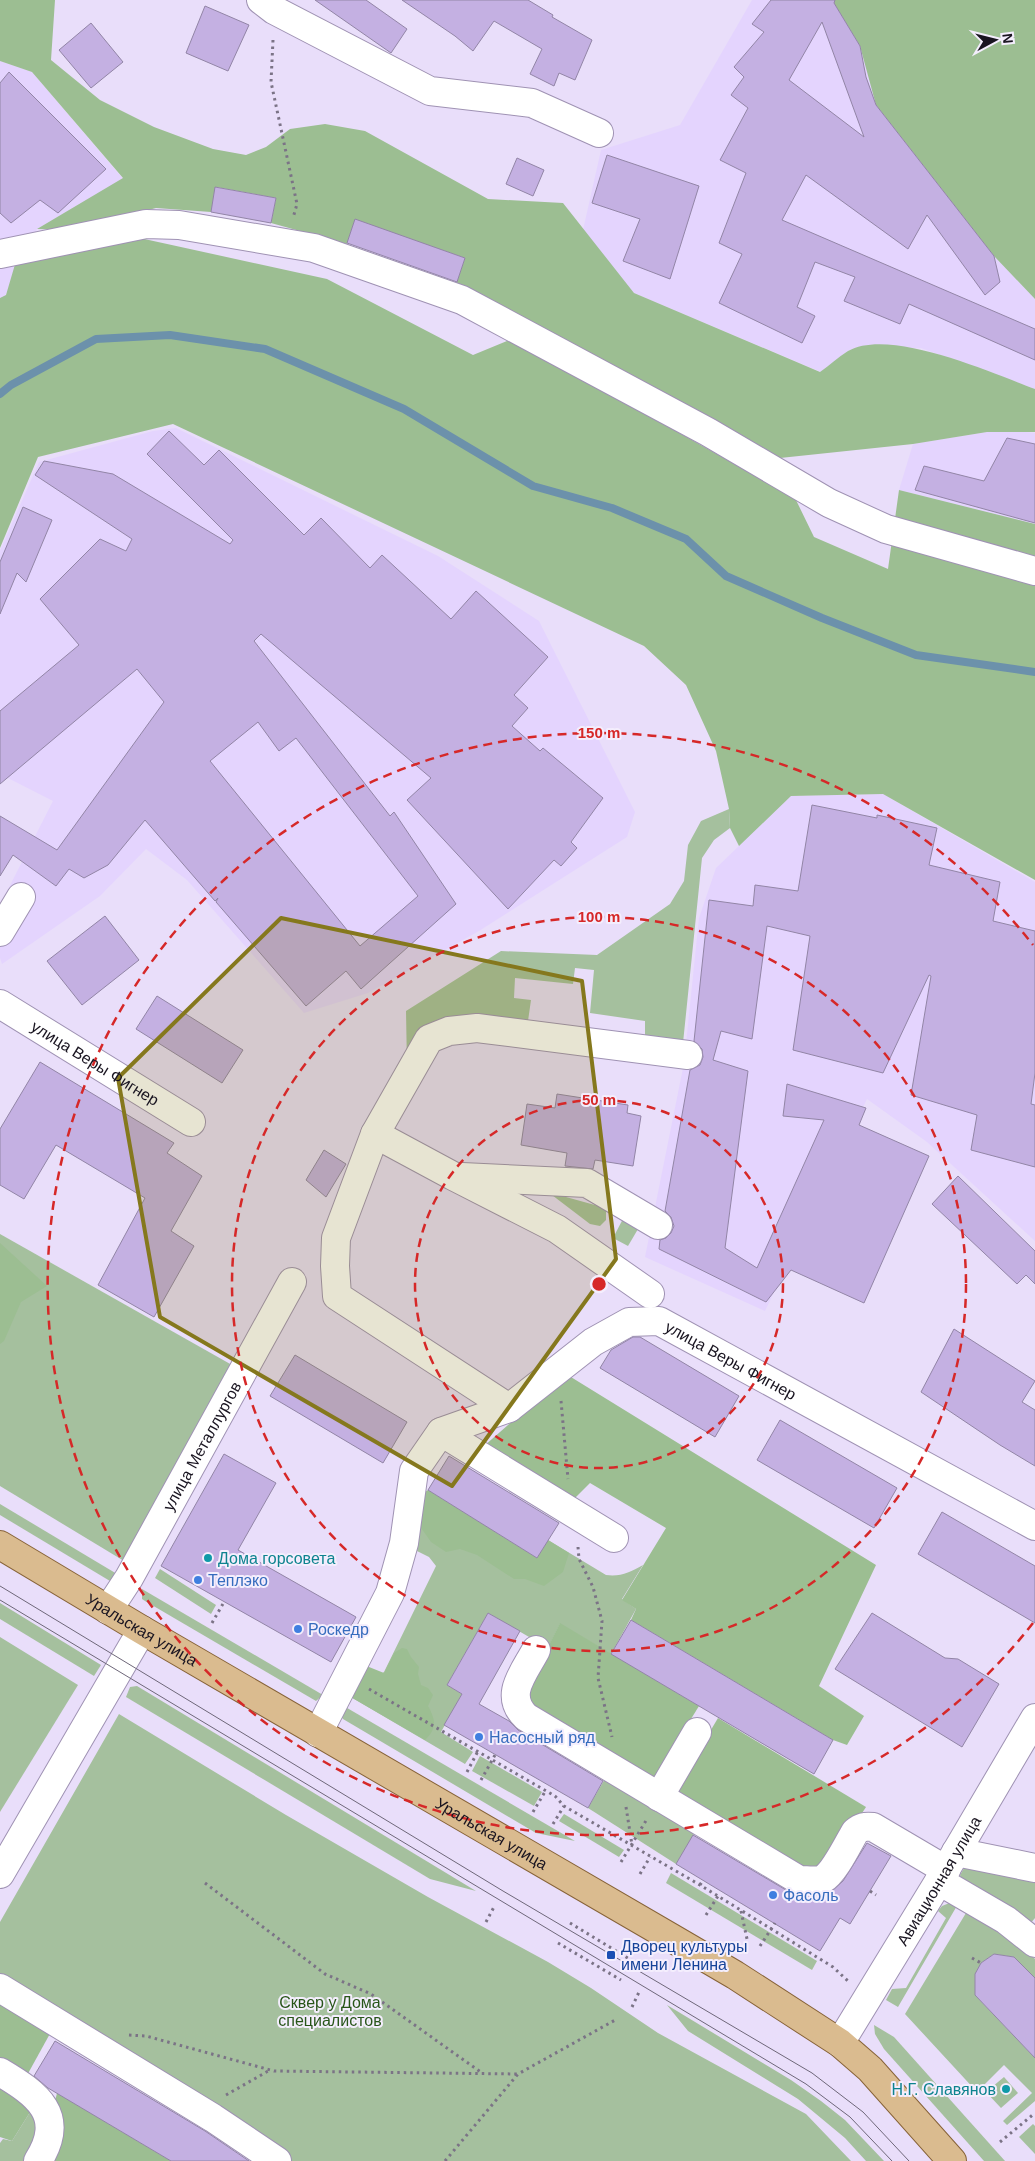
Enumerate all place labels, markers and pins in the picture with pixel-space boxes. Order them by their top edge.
centre of rings [590,1275,608,1293]
place label: Дома горсовета [218,1550,335,1567]
marker: Дома горсовета [202,1552,214,1564]
place label: Теплэко [208,1572,268,1589]
marker: Теплэко [192,1574,204,1586]
place label: Роскедр [308,1621,369,1638]
marker: Роскедр [292,1623,304,1635]
place label: Насосный ряд [489,1729,596,1746]
marker: Насосный ряд [473,1731,485,1743]
place label: Фасоль [783,1887,838,1904]
marker: Фасоль [767,1889,779,1901]
place label: Дворец культуры имени Ленина [621,1938,747,1973]
marker: Дворец культуры имени Ленина [605,1949,617,1961]
place label: Н.Г. Славянов [891,2081,996,2098]
marker: Н.Г. Славянов [1000,2083,1012,2095]

